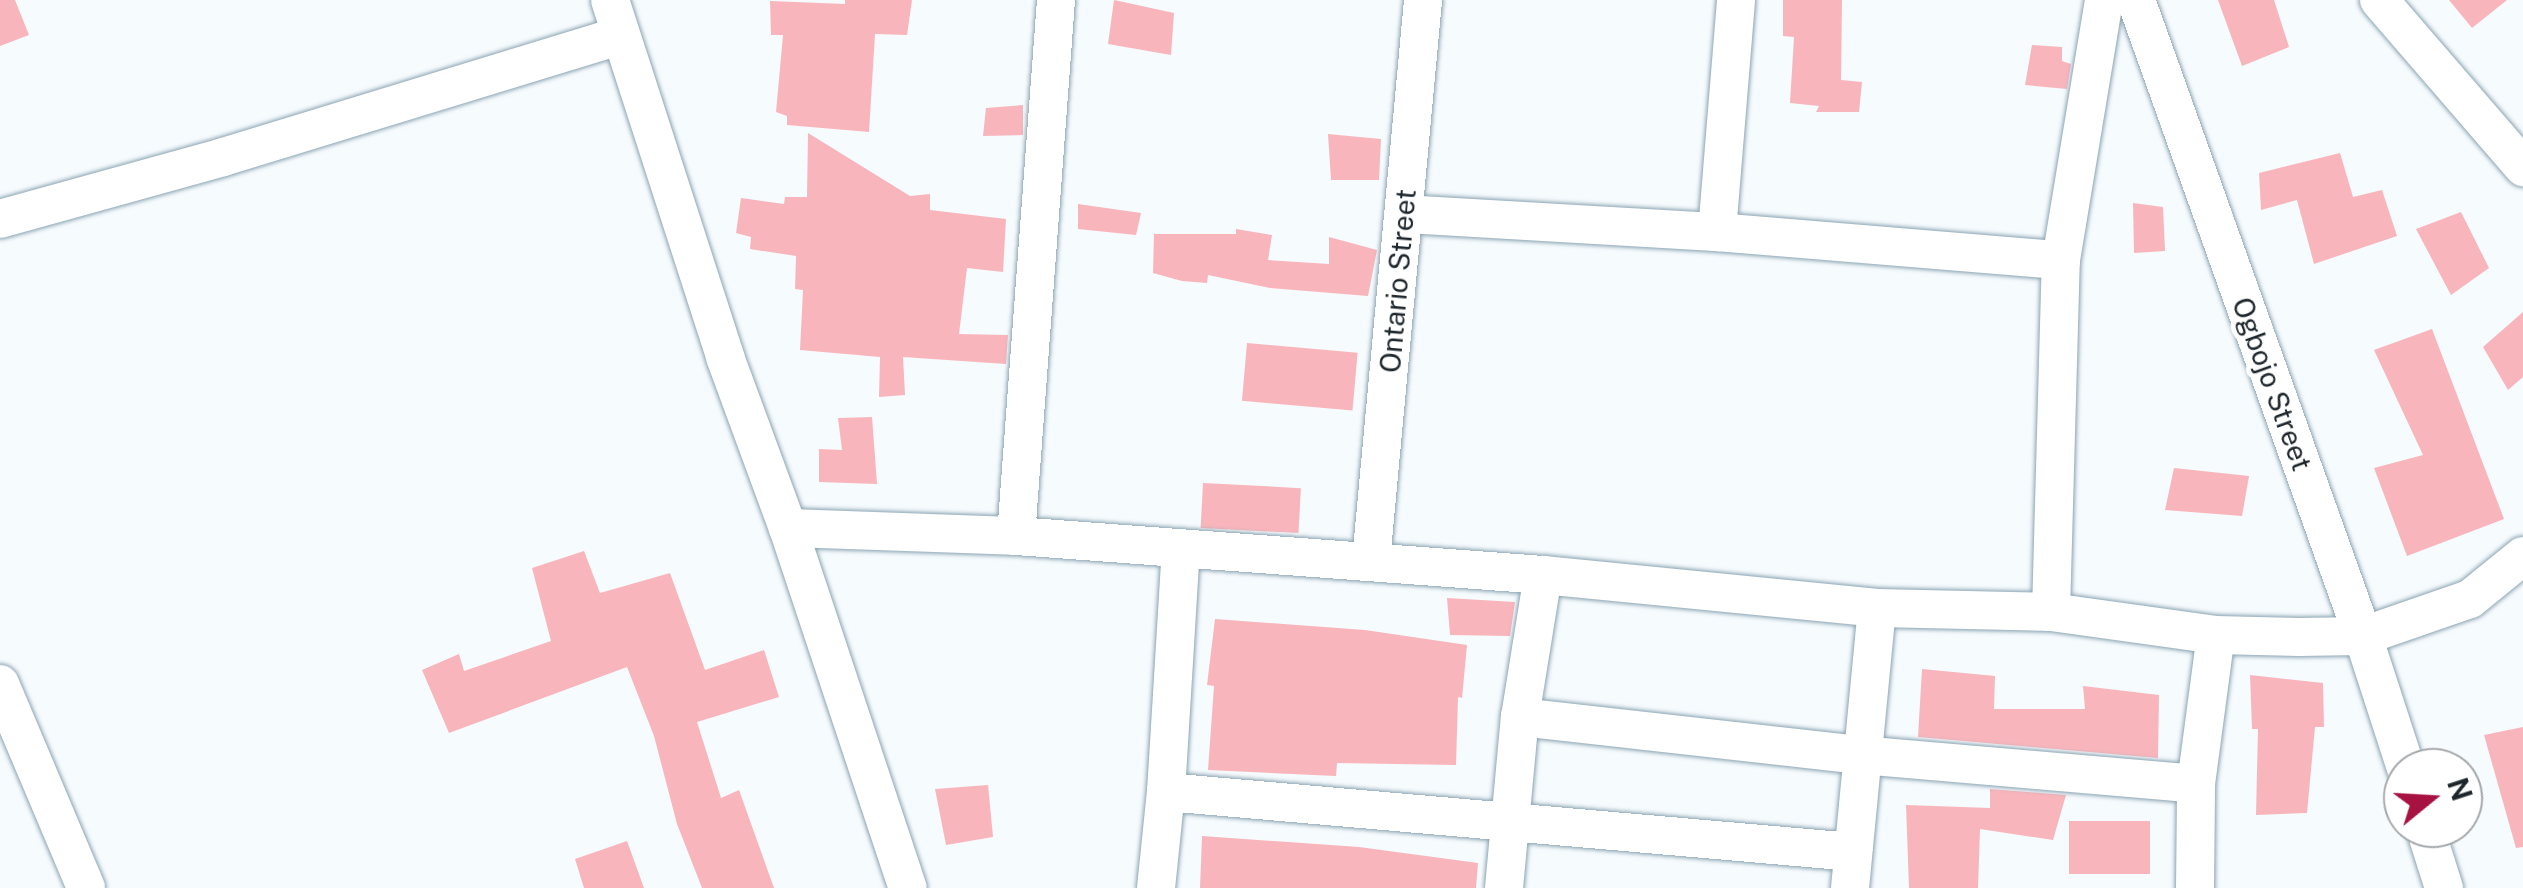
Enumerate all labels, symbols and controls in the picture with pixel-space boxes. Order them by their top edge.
street label: Ontario Street [1373,188,1423,374]
street label: Ogbojo Street [2225,293,2319,475]
north arrow [2383,748,2483,848]
text: N [2441,774,2479,805]

